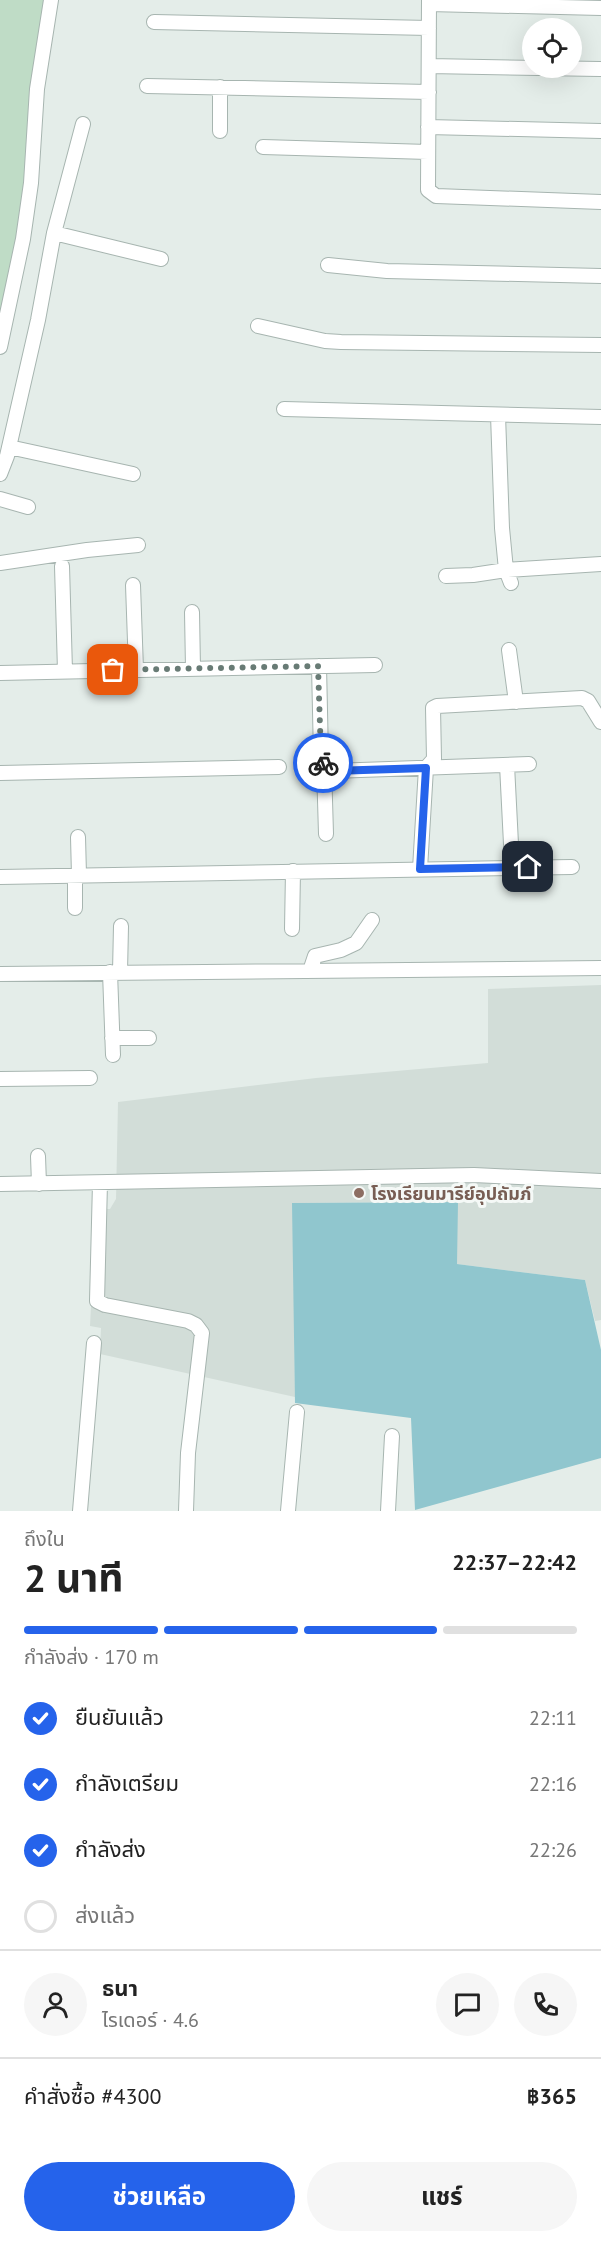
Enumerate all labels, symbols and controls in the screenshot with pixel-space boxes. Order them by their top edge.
map controls [522,18,582,78]
button: locate [522,18,582,78]
pin [87,644,138,695]
icon: bag [96,653,129,686]
courier [293,733,353,793]
icon: bike [307,747,340,780]
pin [502,841,553,892]
icon: home [511,850,544,883]
place label: โรงเรียนมารีย์อุปถัมภ์ [371,1182,531,1205]
marker: โรงเรียนมารีย์อุปถัมภ์ [352,1186,366,1200]
text: ถึงใน [24,1526,65,1552]
text: 22:37–22:42 [452,1548,577,1576]
text: 2 นาที [24,1552,123,1603]
text: กำลังส่ง · 170 m [24,1644,159,1670]
icon: check [24,1702,57,1735]
text: ยืนยันแล้ว [75,1703,164,1731]
text: 22:11 [529,1705,577,1731]
icon: check [24,1768,57,1801]
text: กำลังเตรียม [75,1769,179,1797]
text: 22:16 [529,1771,577,1797]
icon: check [24,1834,57,1867]
text: กำลังส่ง [75,1835,146,1863]
text: 22:26 [529,1837,577,1863]
text: ส่งแล้ว [75,1901,135,1929]
button: person [24,1973,87,2036]
button: chat [436,1973,499,2036]
button: phone [514,1973,577,2036]
text: ธนา [102,1974,138,2002]
text: ไรเดอร์ · 4.6 [102,2007,199,2033]
text: คำสั่งซื้อ #4300 [24,2082,162,2110]
text: ฿365 [527,2082,577,2110]
button: ช่วยเหลือ [24,2162,295,2231]
button: แชร์ [307,2162,577,2231]

